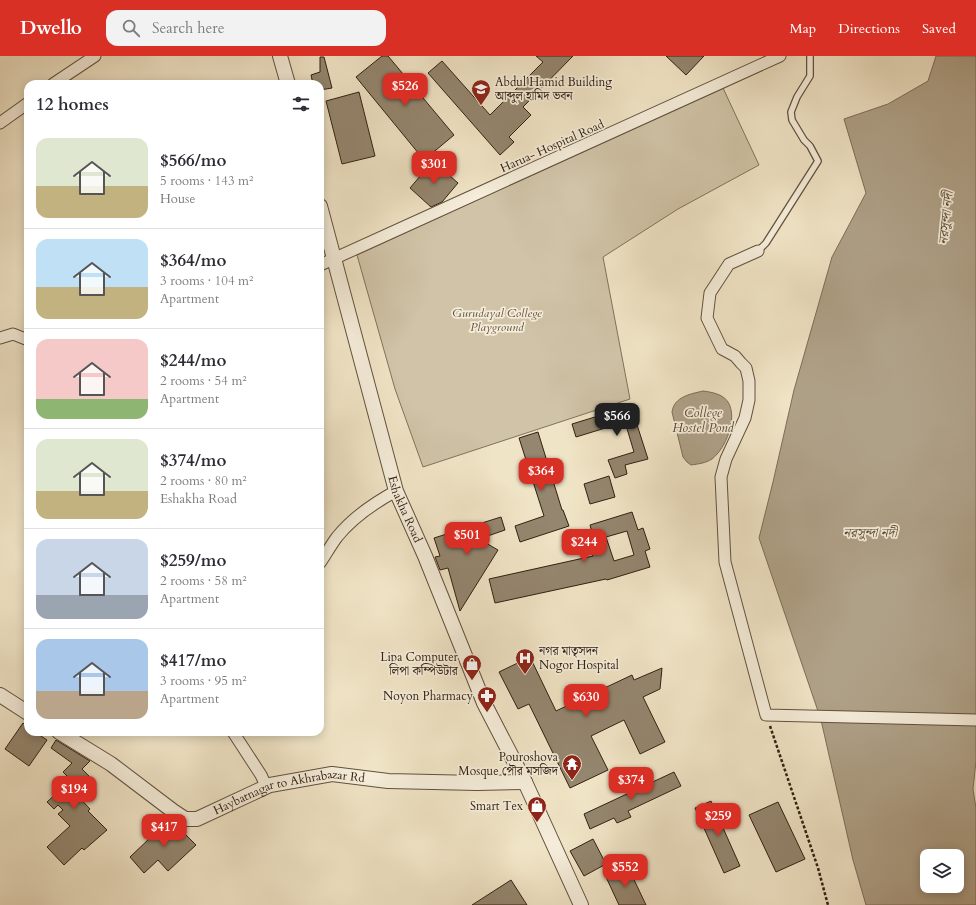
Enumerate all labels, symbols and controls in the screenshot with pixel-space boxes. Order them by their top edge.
search box [106,10,386,46]
text: Dwello [20,15,82,41]
icon: search [120,17,142,39]
text: Search here [152,18,225,38]
text: Map [790,19,816,38]
text: Directions [838,19,900,38]
text: Saved [922,19,956,38]
pin: $526 [381,73,429,107]
place label: Abdul Hamid Building আব্দুল হামিদ ভবন [494,74,612,104]
text: $526 [392,77,418,95]
school or university icon: Abdul Hamid Building আব্দুল হামিদ ভবন [470,78,492,106]
text: 12 homes [36,93,109,116]
icon: filters [290,93,312,115]
street label: Harua- Hospital Road [498,116,607,176]
text: $566/mo [160,149,226,172]
pin: $301 [410,151,458,185]
icon: home [68,154,116,202]
text: $301 [421,155,447,173]
text: 5 rooms · 143 m² [160,172,253,190]
water label: নরসুন্দা নদী [934,189,958,246]
text: House [160,190,195,208]
text: $364/mo [160,249,226,272]
icon: home [68,255,116,303]
text: 3 rooms · 104 m² [160,272,253,290]
text: Apartment [160,290,219,308]
park label: Gurudayal College Playground [452,305,542,335]
text: $244/mo [160,349,226,372]
icon: home [68,355,116,403]
text: 2 rooms · 54 m² [160,372,247,390]
text: Apartment [160,390,219,408]
pin: $566 [593,403,641,437]
water label: College Hostel Pond [672,404,735,437]
text: $566 [604,407,630,425]
text: $374/mo [160,449,226,472]
icon: home [68,455,116,503]
pin: $364 [517,458,565,492]
text: $364 [528,462,554,480]
text: 2 rooms · 80 m² [160,472,247,490]
street label: Eshakha Road [384,474,426,546]
text: Eshakha Road [160,490,237,508]
pin: $501 [443,522,491,556]
water label: নরসুন্দা নদী [843,524,898,542]
text: $501 [454,526,480,544]
pin: $244 [560,529,608,563]
text: $244 [571,533,597,551]
text: $259/mo [160,549,226,572]
icon: home [68,555,116,603]
text: 2 rooms · 58 m² [160,572,247,590]
text: Apartment [160,590,219,608]
place label: নগর মাতৃসদন Nogor Hospital [538,643,619,673]
hospital icon: নগর মাতৃসদন Nogor Hospital [514,647,536,675]
text: $417/mo [160,649,226,672]
place label: Lipa Computer লিপা কম্পিউটার [380,649,459,679]
shop icon: Lipa Computer লিপা কম্পিউটার [461,653,483,681]
icon: home [68,655,116,703]
text: 3 rooms · 95 m² [160,672,247,690]
pin: $630 [562,684,610,718]
pharmacy icon: Noyon Pharmacy [476,685,498,713]
place label: Noyon Pharmacy [383,688,474,704]
text: $630 [573,688,599,706]
text: Apartment [160,690,219,708]
place label: Pouroshova Mosque পৌর মসজিদ [458,749,559,779]
temple icon: Pouroshova Mosque পৌর মসজিদ [561,753,583,781]
street label: Haybatnagar to Akhrabazar Rd [211,766,366,818]
pin: $374 [607,767,655,801]
text: $374 [618,771,644,789]
pin: $194 [50,776,98,810]
text: $194 [61,780,87,798]
shop icon: Smart Tex [526,795,548,823]
place label: Smart Tex [470,798,523,814]
pin: $259 [694,803,742,837]
text: $259 [705,807,731,825]
pin: $417 [140,814,188,848]
text: $417 [151,818,177,836]
map controls [920,849,964,893]
button: layers [920,849,964,893]
pin: $552 [601,854,649,888]
text: $552 [612,858,638,876]

